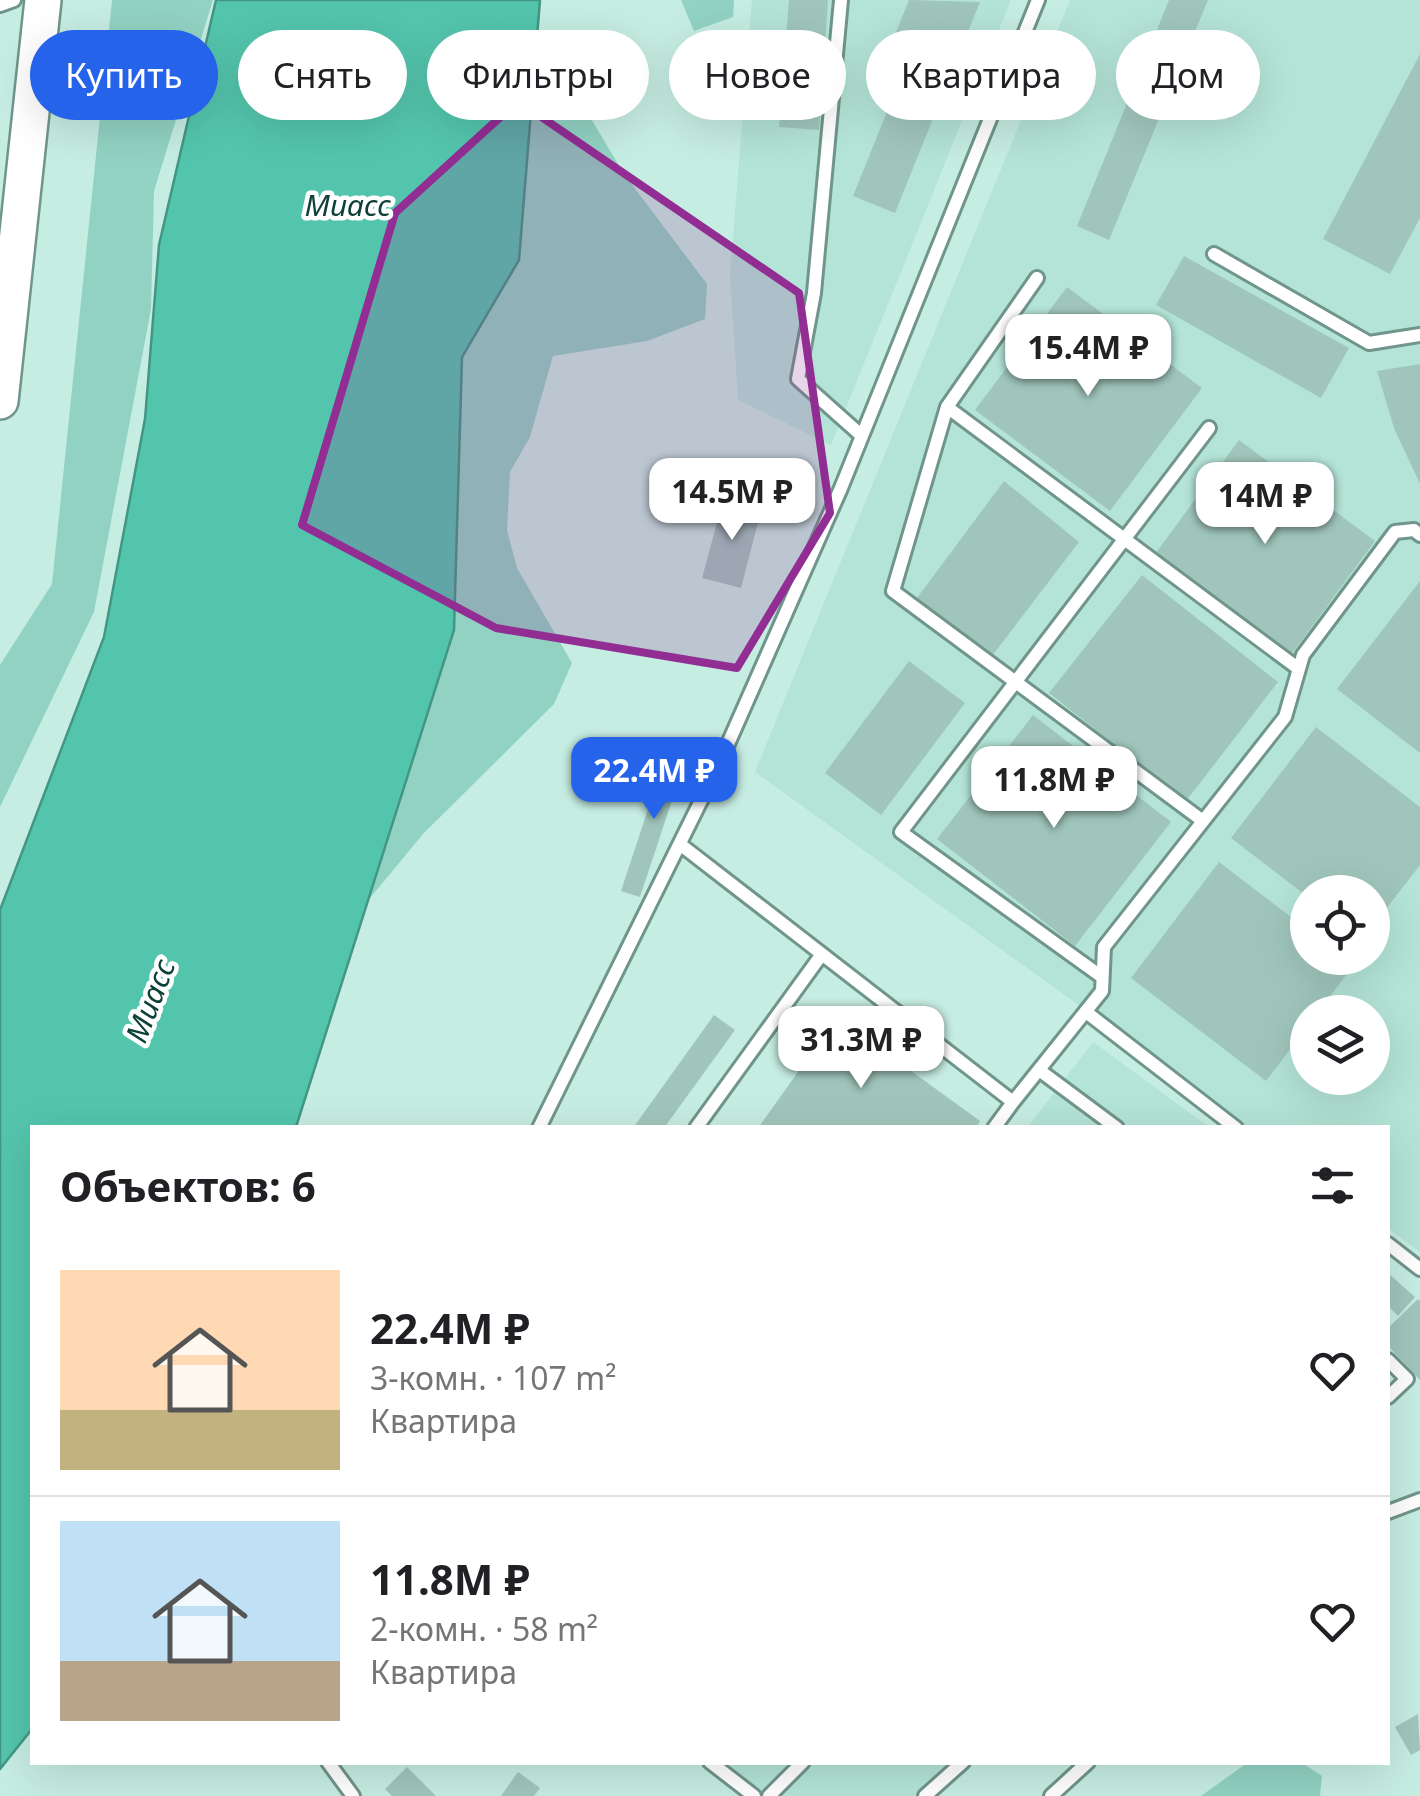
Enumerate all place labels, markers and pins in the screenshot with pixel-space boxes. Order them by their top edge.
pin: 15.4M ₽ [996,314,1180,399]
pin: 14.5M ₽ [640,458,824,543]
pin: 14M ₽ [1195,462,1335,547]
pin: 22.4M ₽ [562,737,746,822]
pin: 11.8M ₽ [962,746,1146,831]
pin: 31.3M ₽ [769,1006,953,1091]

